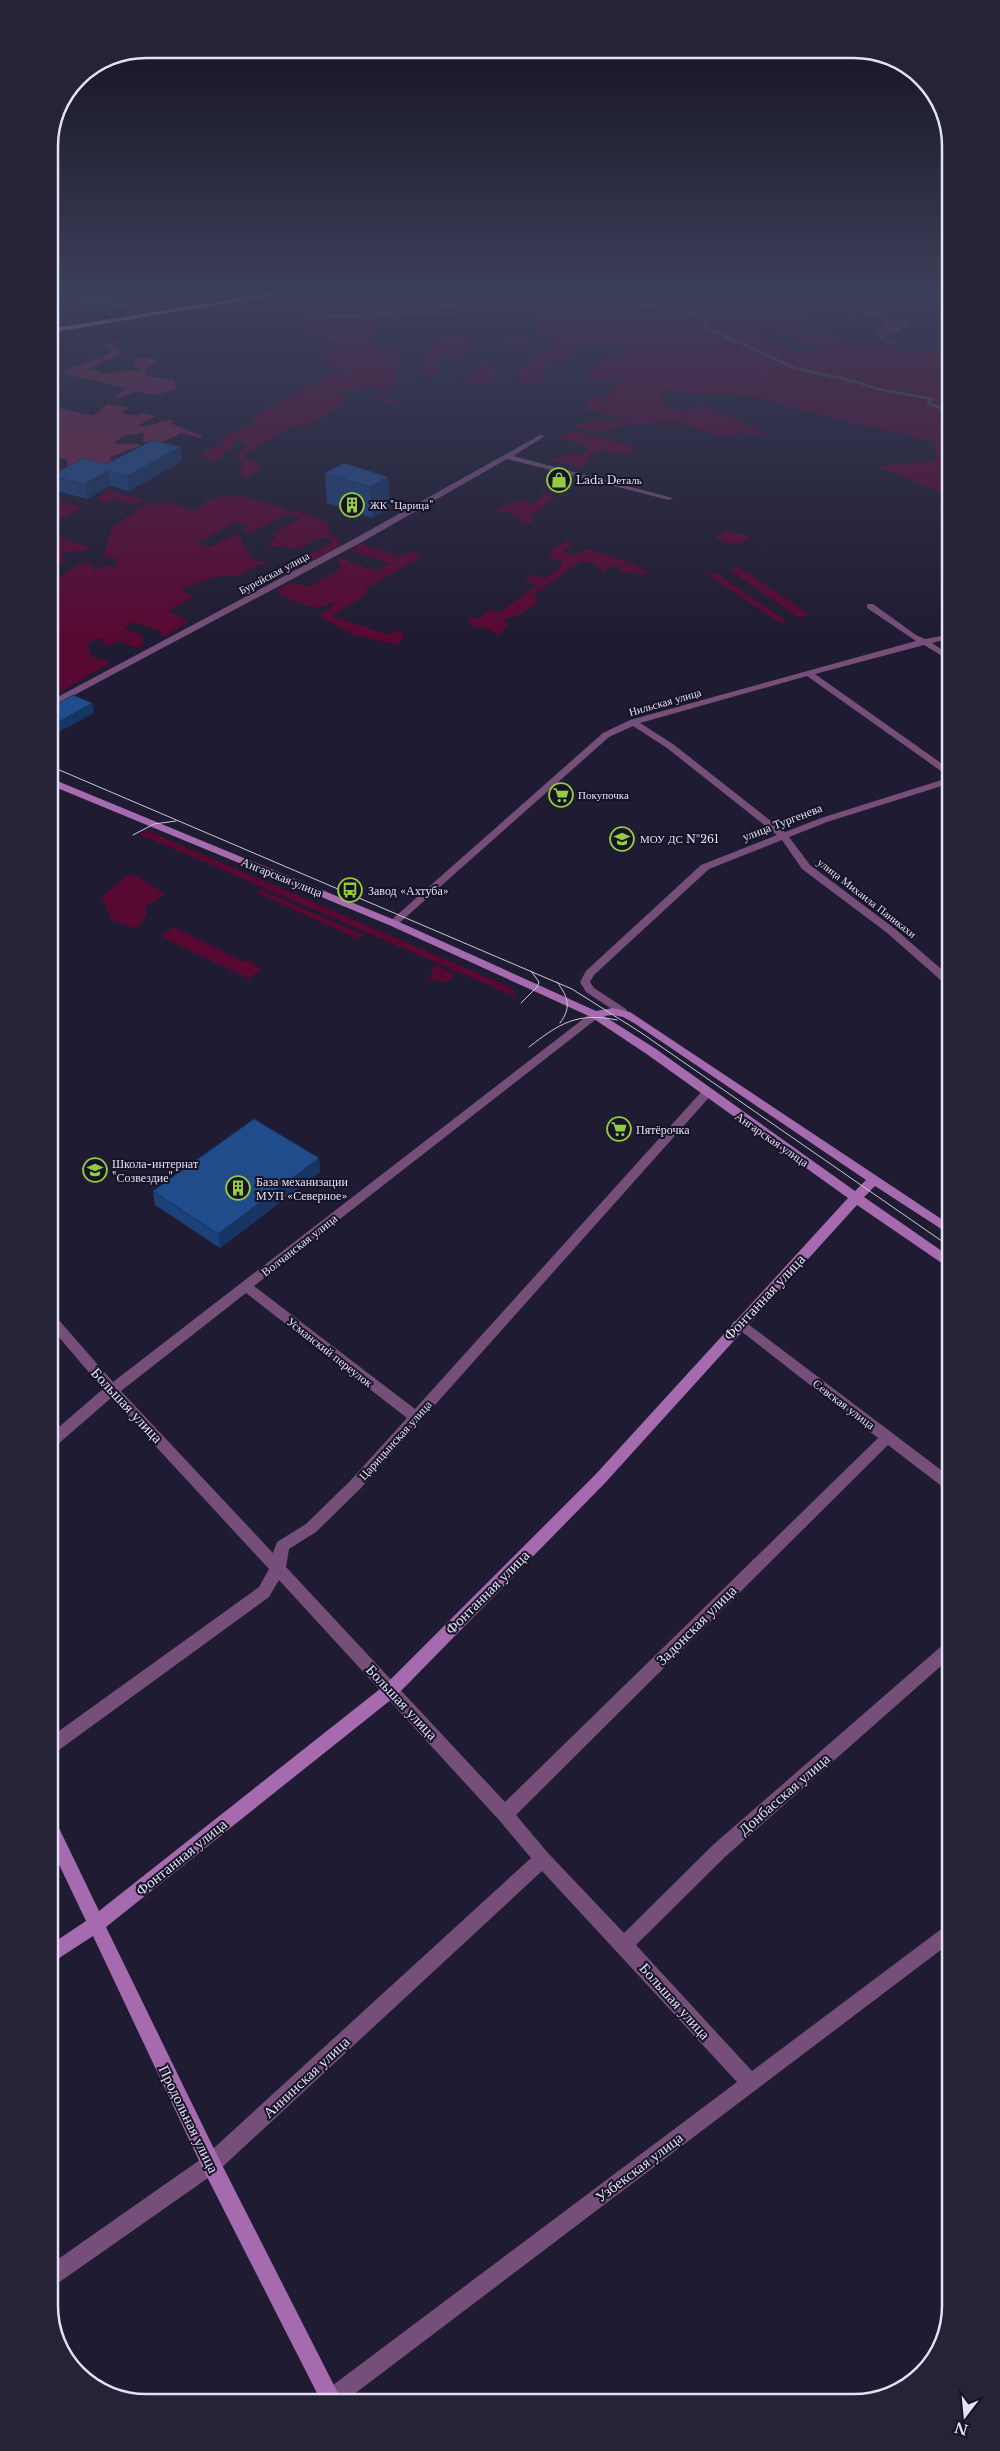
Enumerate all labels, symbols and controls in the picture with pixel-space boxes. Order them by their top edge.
shop icon: Lada Dеталь [546,467,572,493]
place label: Lada Dеталь [576,473,642,487]
building icon: ЖК "Царица" [339,492,365,518]
place label: ЖК "Царица" [370,498,433,512]
street label: Бурейская улица [236,548,312,598]
street label: Нильская улица [627,685,703,719]
supermarket icon: Покупочка [548,782,574,808]
place label: Покупочка [578,788,629,802]
street label: улица Тургенева [740,800,825,844]
school or university icon: МОУ ДС №261 [609,826,635,852]
place label: МОУ ДС №261 [640,832,719,846]
street label: Ангарская улица [239,854,325,900]
street label: улица Михаила Паникахи [815,855,919,941]
bus stop icon: Завод «Ахтуба» [337,877,363,903]
place label: Завод «Ахтуба» [368,883,449,898]
street label: Ангарская улица [732,1108,812,1170]
supermarket icon: Пятёрочка [606,1116,632,1142]
place label: Пятёрочка [636,1122,690,1137]
place label: Школа-интернат "Созвездие" [112,1156,199,1185]
school or university icon: Школа-интернат "Созвездие" [82,1157,108,1183]
place label: База механизации МУП «Северное» [256,1174,348,1203]
building icon: База механизации МУП «Северное» [225,1175,251,1201]
street label: Волчанская улица [258,1210,341,1279]
street label: Фонтанная улица [719,1249,809,1344]
street label: Усманский переулок [284,1314,376,1390]
street label: Большая улица [87,1363,167,1447]
street label: Севская улица [810,1376,879,1433]
street label: Царицынская улица [355,1397,435,1483]
street label: Фонтанная улица [441,1546,533,1638]
street label: Задонская улица [652,1581,740,1669]
street label: Большая улица [362,1660,442,1744]
street label: Донбасская улица [734,1749,834,1839]
street label: Фонтанная улица [132,1814,231,1900]
street label: Большая улица [636,1959,715,2044]
street label: Аннинская улица [259,2032,354,2122]
street label: Продольная улица [155,2062,223,2176]
street label: Узбекская улица [591,2128,687,2206]
north arrow [940,2391,990,2441]
text: N [953,2418,970,2439]

